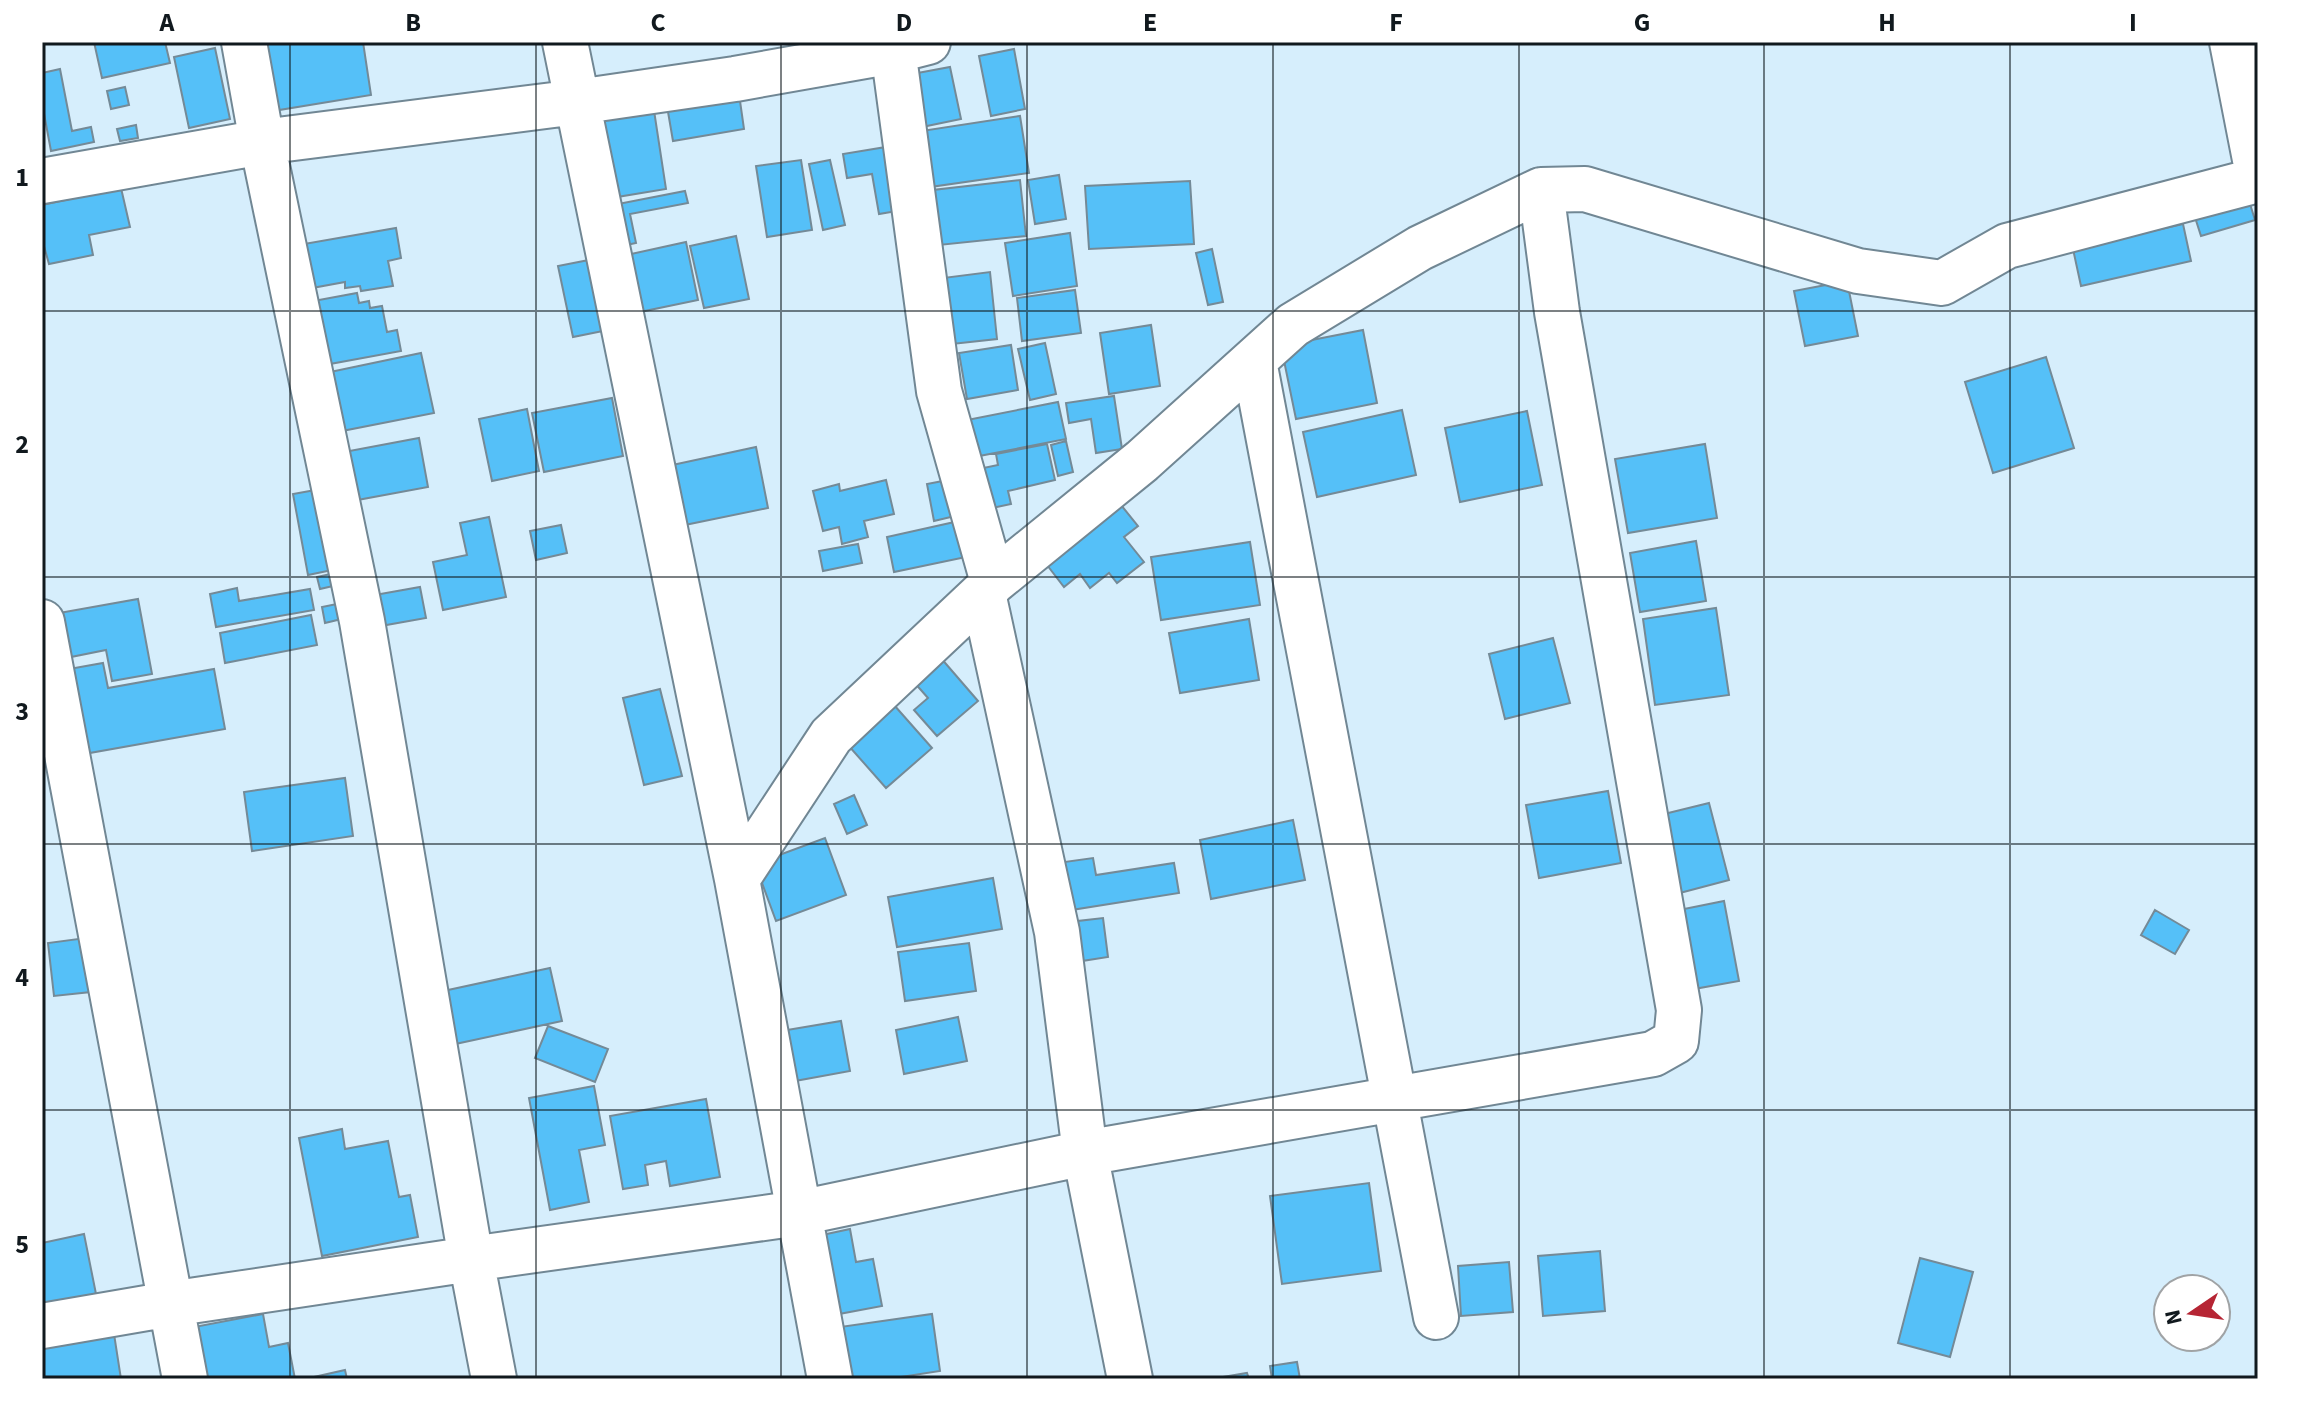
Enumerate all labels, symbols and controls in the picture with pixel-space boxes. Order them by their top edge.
text: A [159,4,176,41]
text: B [405,4,421,41]
text: C [650,4,666,41]
text: D [896,4,912,41]
text: E [1143,4,1157,41]
text: F [1389,4,1403,41]
text: G [1634,4,1650,41]
text: H [1878,4,1896,41]
text: I [2129,4,2137,41]
text: 1 [15,159,29,196]
text: 2 [15,426,29,463]
text: 3 [15,693,29,730]
text: 4 [15,959,29,996]
text: 5 [15,1226,29,1263]
north arrow [2152,1273,2232,1353]
text: N [2156,1307,2191,1328]

